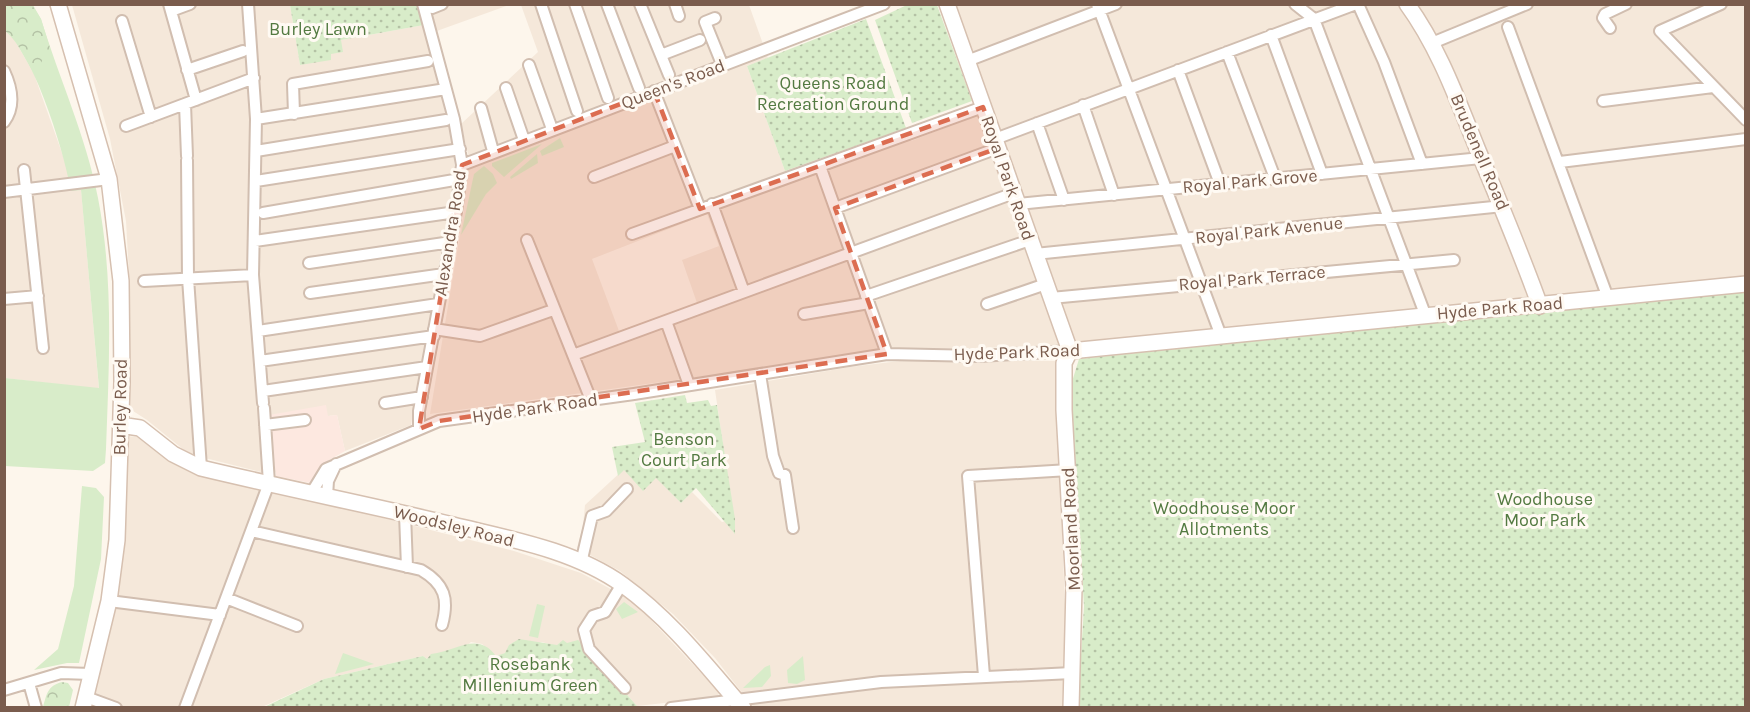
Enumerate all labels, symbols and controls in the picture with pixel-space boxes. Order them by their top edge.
park label: Burley Lawn [269,18,367,40]
street label: Queen's Road [618,54,728,114]
park label: Queens Road Recreation Ground [757,72,909,115]
street label: Brudenell Road [1446,90,1514,214]
street label: Royal Park Road [976,113,1040,243]
street label: Royal Park Grove [1182,164,1318,198]
street label: Alexandra Road [429,168,471,298]
street label: Royal Park Avenue [1194,211,1344,249]
street label: Royal Park Terrace [1178,261,1326,295]
street label: Hyde Park Road [1436,292,1564,324]
street label: Hyde Park Road [953,339,1081,365]
street label: Burley Road [108,358,132,456]
street label: Hyde Park Road [471,388,599,428]
park label: Benson Court Park [641,428,727,471]
street label: Moorland Road [1057,467,1085,591]
park label: Woodhouse Moor Park [1497,488,1593,531]
park label: Woodhouse Moor Allotments [1153,497,1295,540]
street label: Woodsley Road [391,500,517,552]
park label: Rosebank Millenium Green [462,653,598,696]

